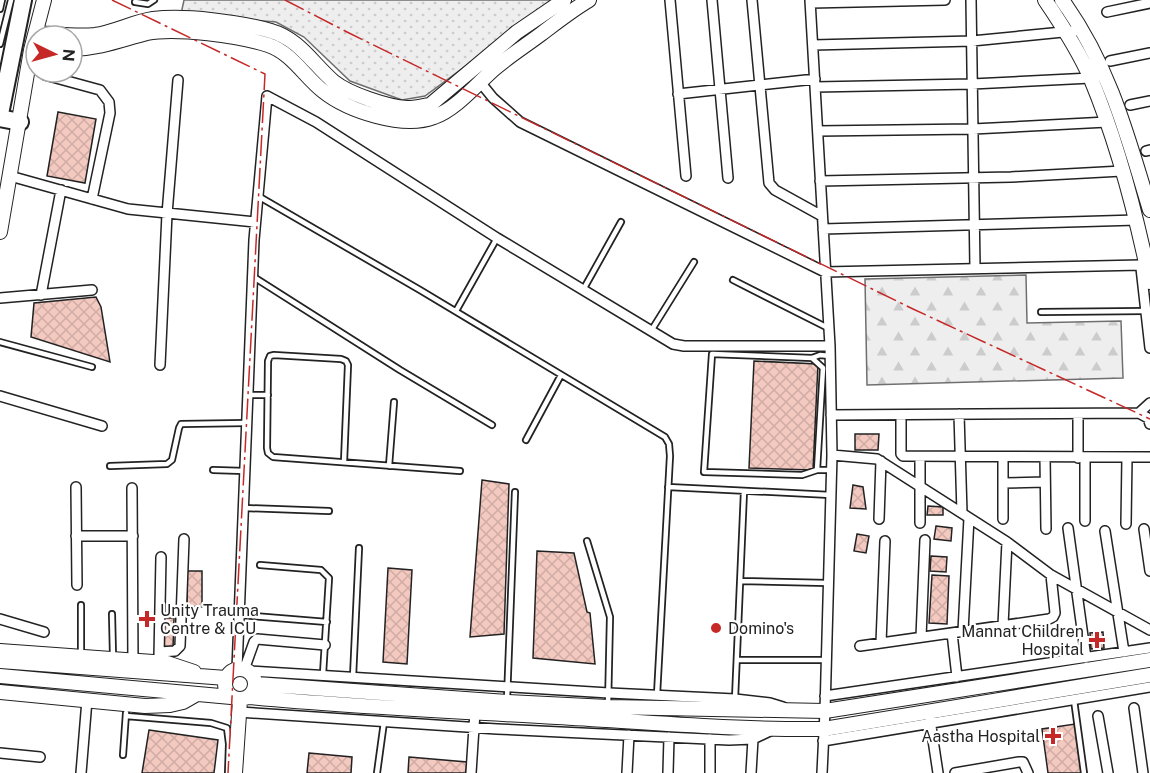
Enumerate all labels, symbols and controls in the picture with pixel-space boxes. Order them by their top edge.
north arrow [24,24,84,84]
text: N [58,48,78,62]
place label: Unity Trauma Centre & ICU [160,601,259,638]
marker: Unity Trauma Centre & ICU [138,610,156,628]
place label: Domino's [728,619,794,638]
marker: Domino's [709,621,723,635]
place label: Mannat Children Hospital [961,622,1084,659]
marker: Mannat Children Hospital [1088,631,1106,649]
place label: Aastha Hospital [921,727,1040,746]
marker: Aastha Hospital [1044,727,1062,745]

